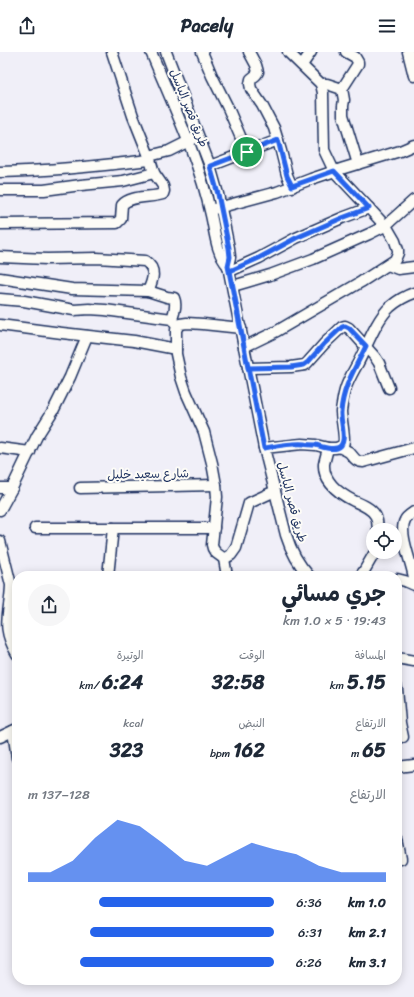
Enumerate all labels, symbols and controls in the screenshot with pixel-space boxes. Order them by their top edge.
text: Pacely [181,10,233,42]
icon: share [16,15,38,37]
icon: menu [376,15,398,37]
street label: طريق قصر الباسل [163,65,215,151]
pin [230,135,264,169]
icon: arrive [236,141,258,163]
street label: طريق قصر الباسل [271,459,313,545]
street label: شارع سعيد خليل [107,462,189,486]
map controls [366,523,402,559]
button: locate [366,523,402,559]
text: جري مسائي [281,574,386,613]
button: share [28,584,70,626]
text: 19:43 · 5 × 1.0 km [283,609,386,632]
text: الوتيرة [117,646,143,665]
text: الوقت [239,646,265,665]
text: المسافة [355,646,386,665]
text: 6:24 [102,665,143,700]
text: 32:58 [212,665,265,700]
text: 5.15 [347,665,386,700]
text: /km [79,676,102,695]
text: km [330,676,347,695]
text: kcal [123,714,143,733]
text: النبض [238,714,265,733]
text: الارتفاع [355,714,386,733]
text: 323 [110,733,143,768]
text: 162 [233,733,265,768]
text: 65 [362,733,386,768]
text: bpm [210,744,233,763]
text: m [351,744,362,763]
text: 128–137 m [28,783,90,806]
text: الارتفاع [350,783,386,806]
text: 6:36 [296,891,322,914]
text: 1.0 km [348,891,386,914]
text: 6:31 [298,921,322,944]
text: 2.1 km [349,921,386,944]
text: 6:26 [296,951,322,974]
text: 3.1 km [349,951,386,974]

